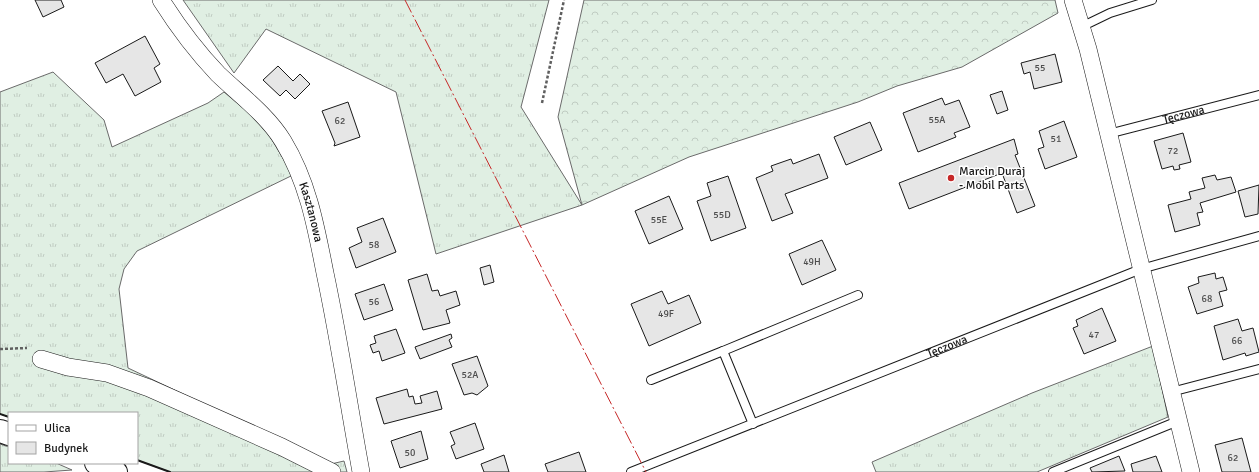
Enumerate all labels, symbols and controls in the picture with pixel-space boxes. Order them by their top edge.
house number: 55 [1035,62,1045,74]
street label: Tęczowa [1161,102,1206,127]
house number: 55A [929,114,945,126]
house number: 62 [335,115,345,127]
house number: 51 [1051,133,1061,145]
house number: 72 [1168,145,1178,157]
place label: Marcin Duraj - Mobil Parts [959,164,1025,193]
marker: Marcin Duraj - Mobil Parts [946,173,956,183]
street label: Kasztanowa [296,180,326,243]
house number: 55D [713,209,731,221]
house number: 55E [651,214,668,226]
house number: 58 [369,239,379,251]
house number: 49H [803,256,821,268]
house number: 68 [1202,293,1212,305]
house number: 56 [369,296,379,308]
house number: 49F [658,308,674,320]
house number: 47 [1089,329,1099,341]
street label: Tęczowa [924,331,969,361]
house number: 66 [1232,335,1242,347]
house number: 52A [462,369,478,381]
legend [8,412,138,464]
text: Ulica [44,421,71,436]
text: Budynek [44,441,88,456]
house number: 50 [405,447,415,459]
house number: 62 [1228,452,1238,464]

